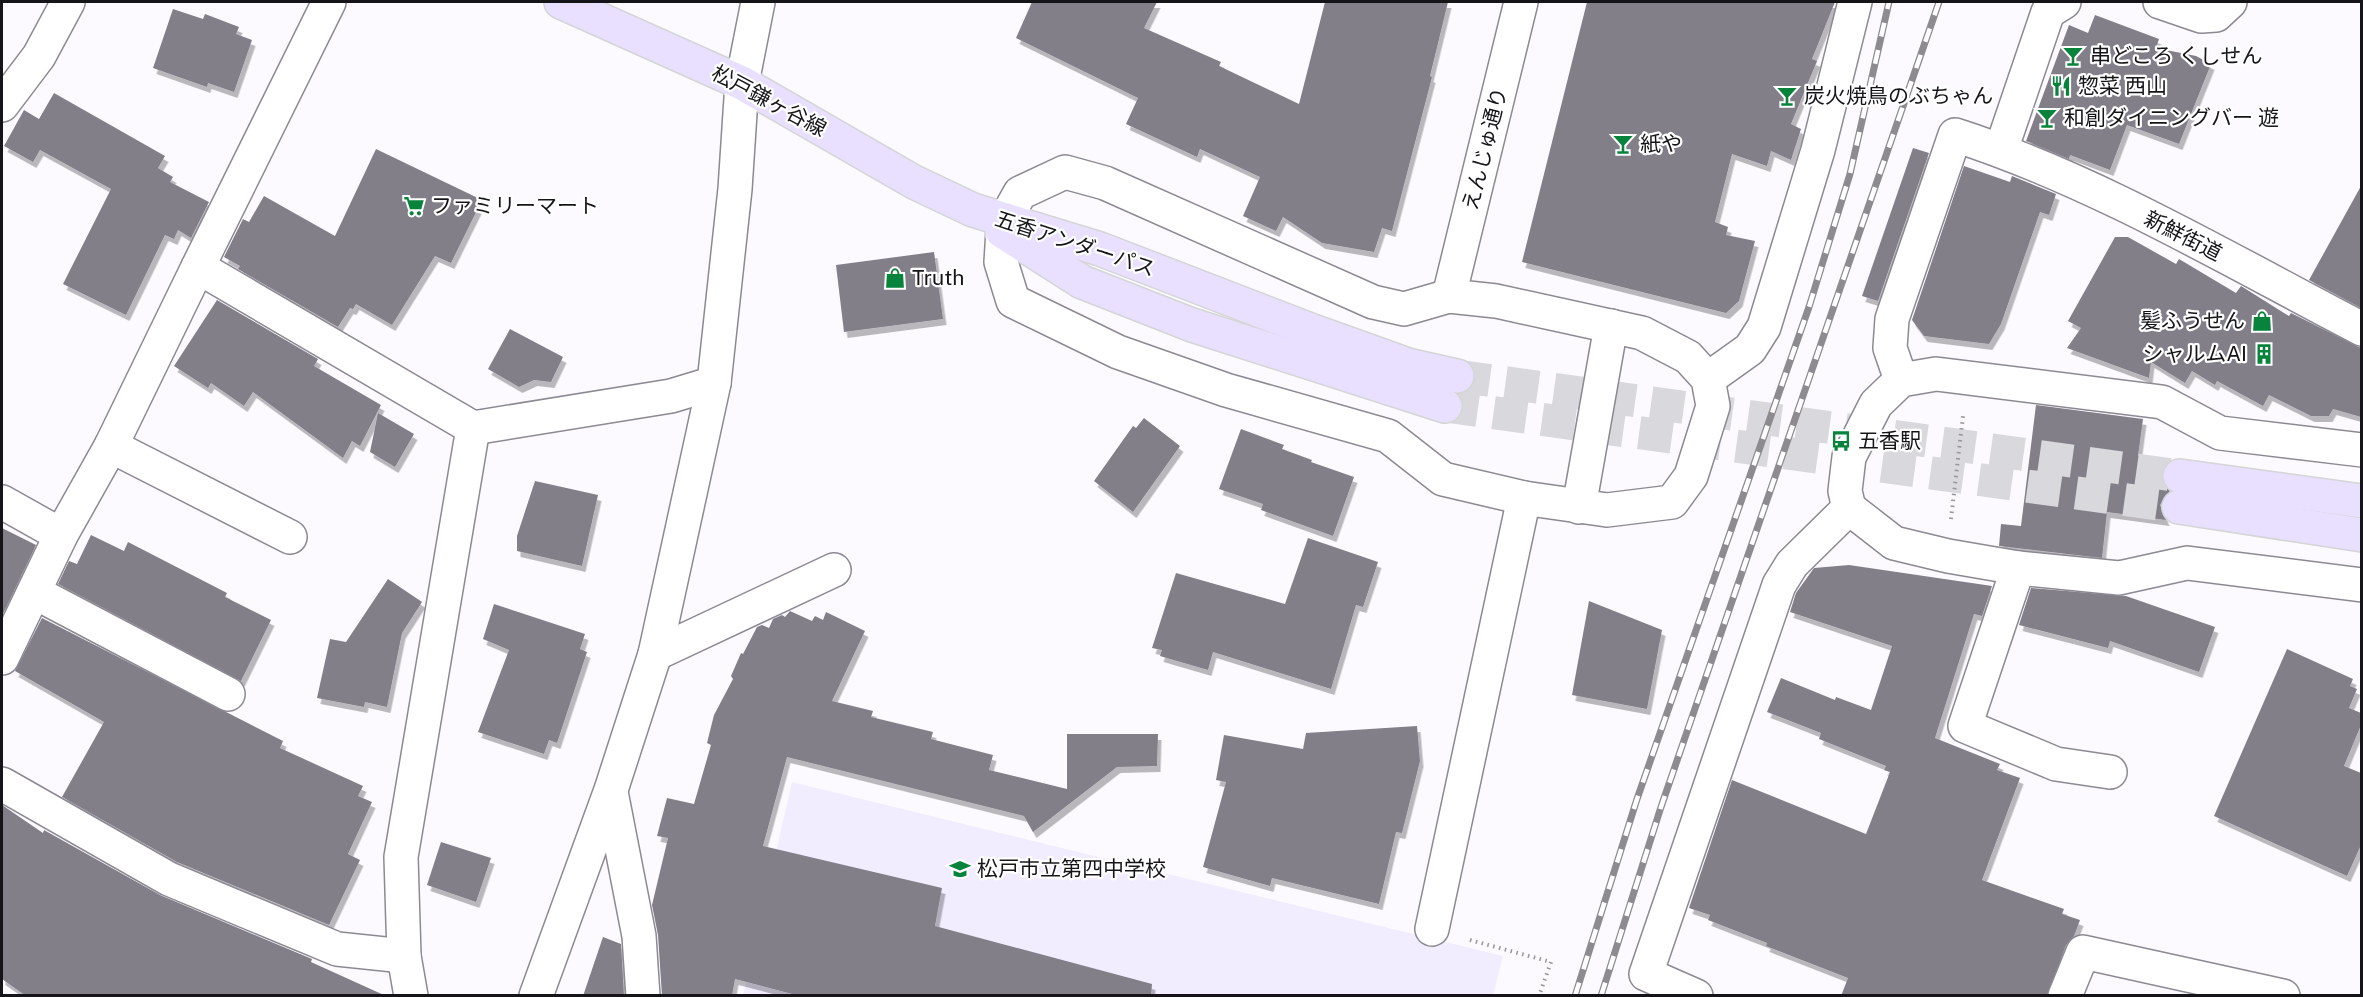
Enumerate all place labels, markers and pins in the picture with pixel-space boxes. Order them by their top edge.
place label: 串どころ くしせん [2090,43,2262,68]
bar icon: 串どころ くしせん [2061,44,2085,68]
place label: 惣菜 西山 [2078,73,2167,98]
restaurant icon: 惣菜 西山 [2049,74,2073,98]
place label: 炭火焼鳥のぶちゃん [1804,83,1993,108]
bar icon: 炭火焼鳥のぶちゃん [1775,84,1799,108]
place label: 和創ダイニングバー 遊 [2064,105,2279,130]
bar icon: 和創ダイニングバー 遊 [2035,106,2059,130]
place label: 紙や [1640,131,1682,156]
bar icon: 紙や [1611,132,1635,156]
place label: ファミリーマート [431,193,599,218]
supermarket icon: ファミリーマート [402,194,426,218]
place label: Truth [912,265,964,290]
shop icon: Truth [883,266,907,290]
place label: 髪ふうせん [2140,308,2245,333]
shop icon: 髪ふうせん [2250,309,2274,333]
place label: シャルムAI [2143,341,2247,366]
building icon: シャルムAI [2252,342,2276,366]
place label: 五香駅 [1858,428,1921,453]
bus stop icon: 五香駅 [1829,429,1853,453]
place label: 松戸市立第四中学校 [977,856,1166,881]
school or university icon: 松戸市立第四中学校 [948,857,972,881]

